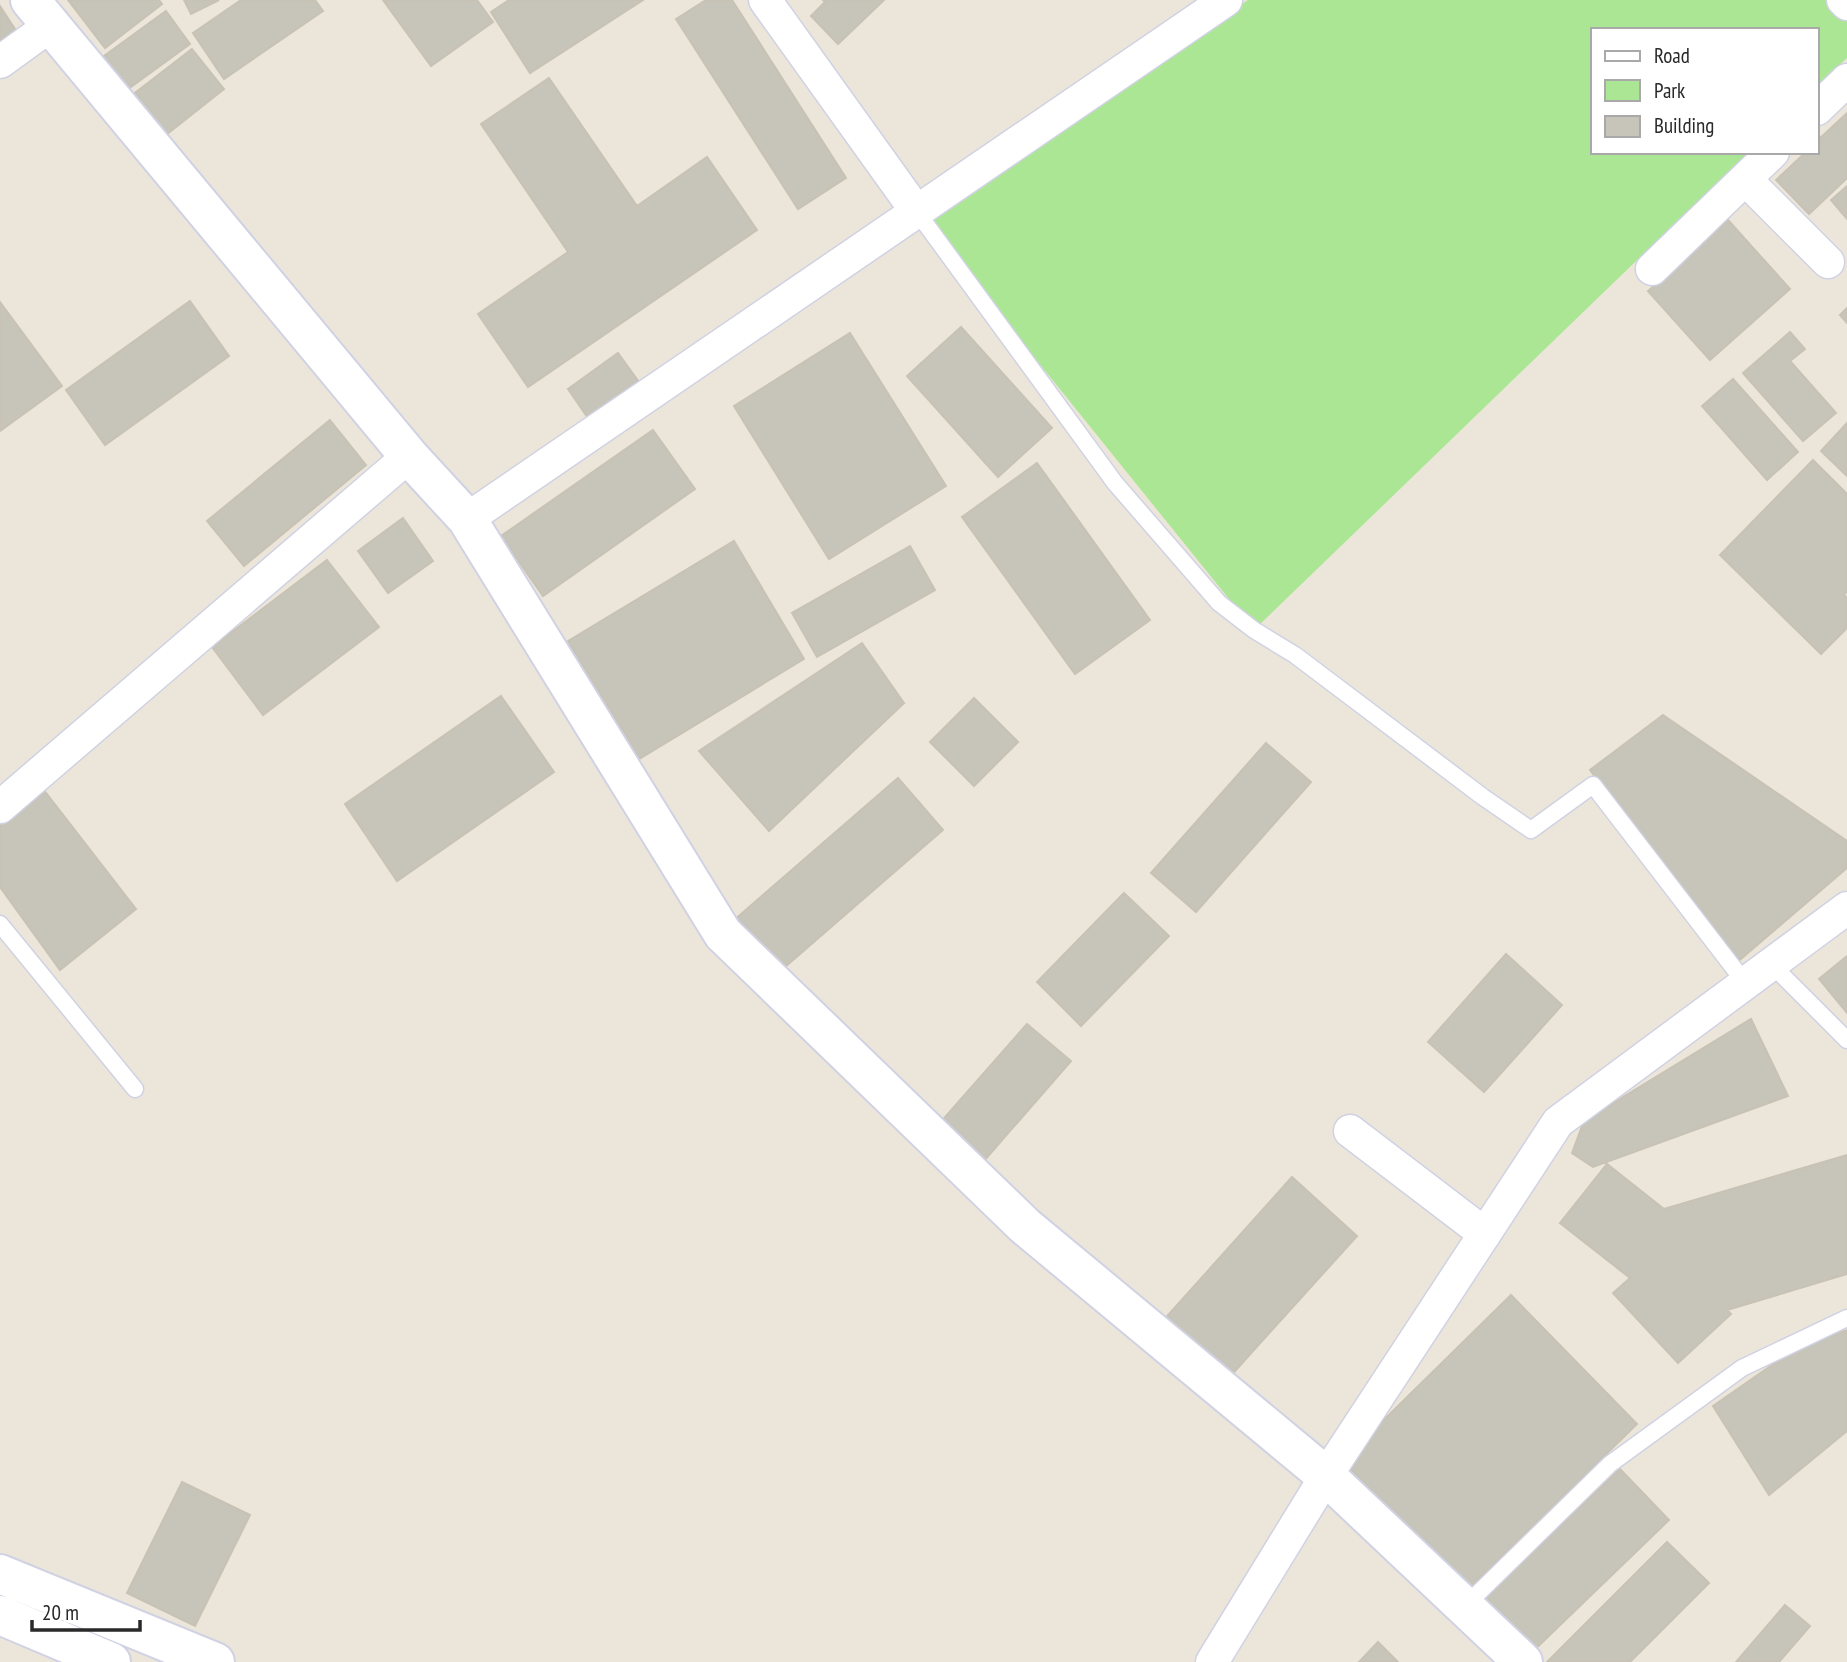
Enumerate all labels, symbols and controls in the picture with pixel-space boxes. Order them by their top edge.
legend [1591,28,1819,154]
text: Road [1654,42,1690,69]
text: Park [1654,77,1685,104]
text: Building [1654,112,1714,139]
scale bar [32,1588,140,1632]
text: 20 m [42,1599,79,1626]

